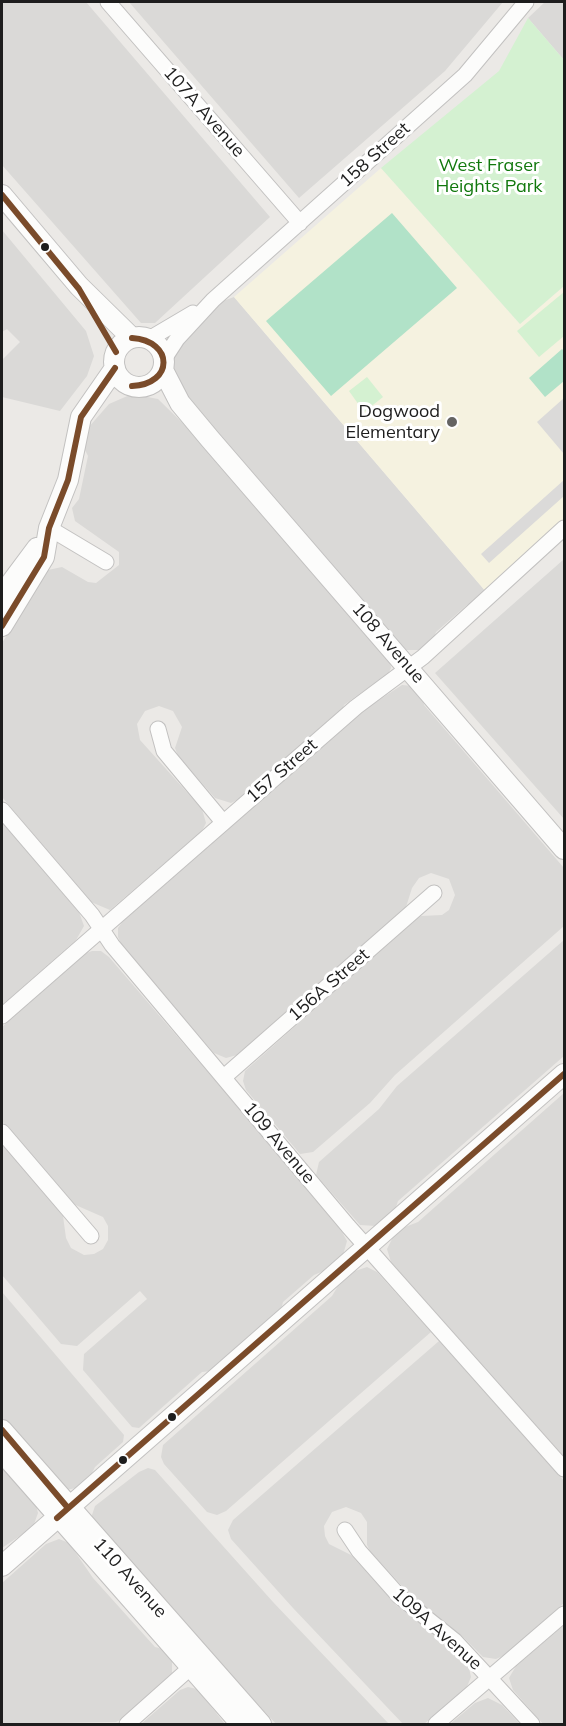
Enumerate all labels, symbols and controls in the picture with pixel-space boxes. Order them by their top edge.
street label: 107A Avenue [159,62,249,162]
street label: 158 Street [335,118,415,192]
park label: West Fraser Heights Park [435,155,543,198]
unlabelled marker [39,241,51,253]
place label: Dogwood Elementary [345,401,440,444]
marker: Dogwood Elementary [445,415,459,429]
street label: 108 Avenue [347,598,429,688]
street label: 157 Street [242,734,322,808]
street label: 156A Street [284,944,374,1026]
street label: 109 Avenue [239,1098,319,1188]
unlabelled marker [166,1411,178,1423]
unlabelled marker [117,1454,129,1466]
street label: 110 Avenue [89,1534,171,1622]
street label: 109A Avenue [388,1583,486,1675]

